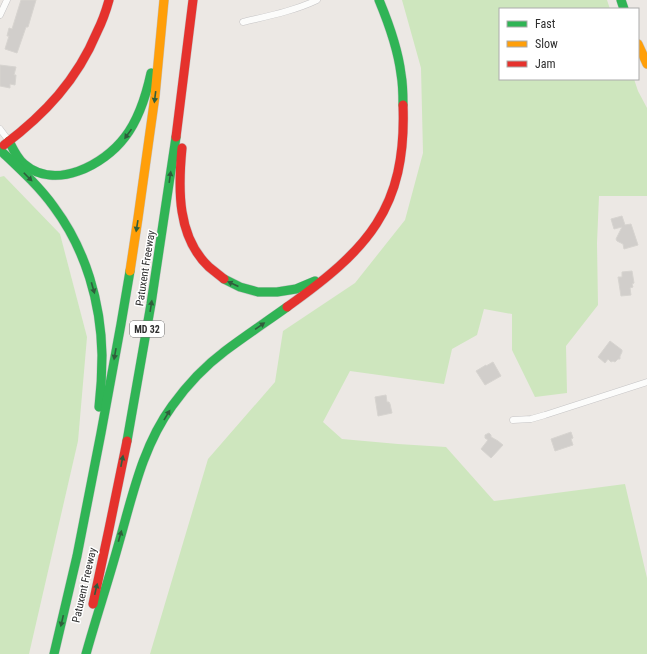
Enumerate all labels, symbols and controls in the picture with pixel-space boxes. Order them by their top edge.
legend [499,8,639,80]
text: Fast [535,17,556,31]
text: Slow [535,37,558,51]
text: Jam [535,57,556,71]
one-way arrow [152,91,158,103]
one-way arrow [123,128,132,139]
one-way arrow [167,171,173,183]
one-way arrow [23,173,33,182]
one-way arrow [134,220,140,232]
street label: Patuxent Freeway [133,229,158,307]
one-way arrow [227,281,239,287]
one-way arrow [90,282,96,294]
one-way arrow [148,300,154,312]
road number: MD 32 [130,321,164,337]
one-way arrow [255,322,265,330]
one-way arrow [112,348,118,360]
one-way arrow [163,409,170,421]
one-way arrow [120,455,126,467]
one-way arrow [117,530,123,542]
street label: Patuxent Freeway [70,546,100,624]
one-way arrow [94,583,100,595]
one-way arrow [58,615,64,627]

